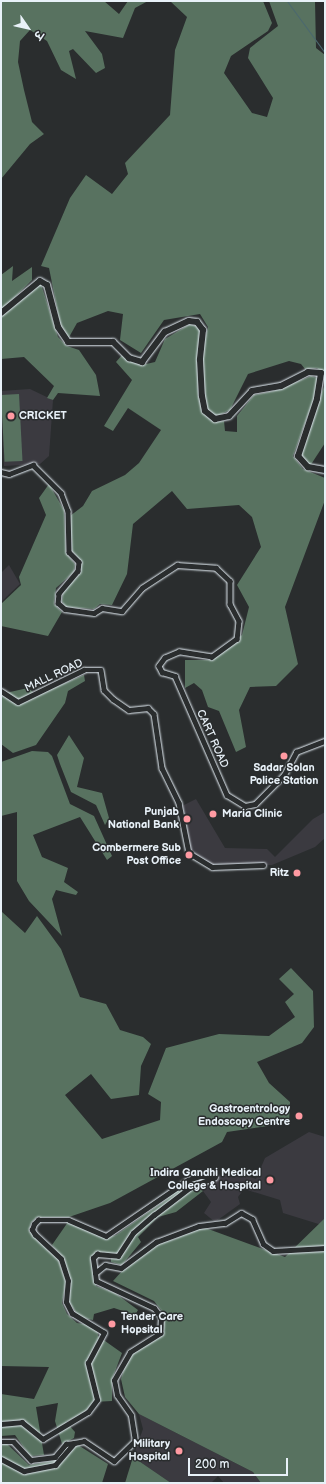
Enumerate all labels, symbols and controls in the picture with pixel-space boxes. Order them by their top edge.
north arrow [8,8,48,48]
text: उ [31,28,46,42]
place label: CRICKET [19,409,67,423]
marker: CRICKET [6,411,16,421]
street label: MALL ROAD [23,657,85,695]
street label: CART ROAD [193,708,231,770]
marker: Sadar Solan Police Station [279,751,289,761]
place label: Sadar Solan Police Station [250,762,318,788]
place label: Punjab National Bank [108,806,179,832]
place label: Maria Clinic [222,807,282,821]
marker: Maria Clinic [207,808,219,820]
marker: Punjab National Bank [182,814,192,824]
place label: Combermere Sub Post Office [92,842,181,868]
marker: Combermere Sub Post Office [184,850,194,860]
place label: Ritz [270,866,289,880]
marker: Ritz [292,868,302,878]
place label: Gastroentrology Endoscopy Centre [198,1103,290,1129]
marker: Gastroentrology Endoscopy Centre [293,1110,305,1122]
place label: Indira Gandhi Medical College & Hospital [150,1167,261,1193]
marker: Indira Gandhi Medical College & Hospital [264,1174,276,1186]
place label: Tender Care Hopsital [121,1311,183,1337]
marker: Tender Care Hopsital [106,1318,118,1330]
place label: Military Hospital [129,1438,170,1464]
marker: Military Hospital [173,1445,185,1457]
scale bar [190,1450,290,1476]
text: 200 m [195,1457,229,1472]

